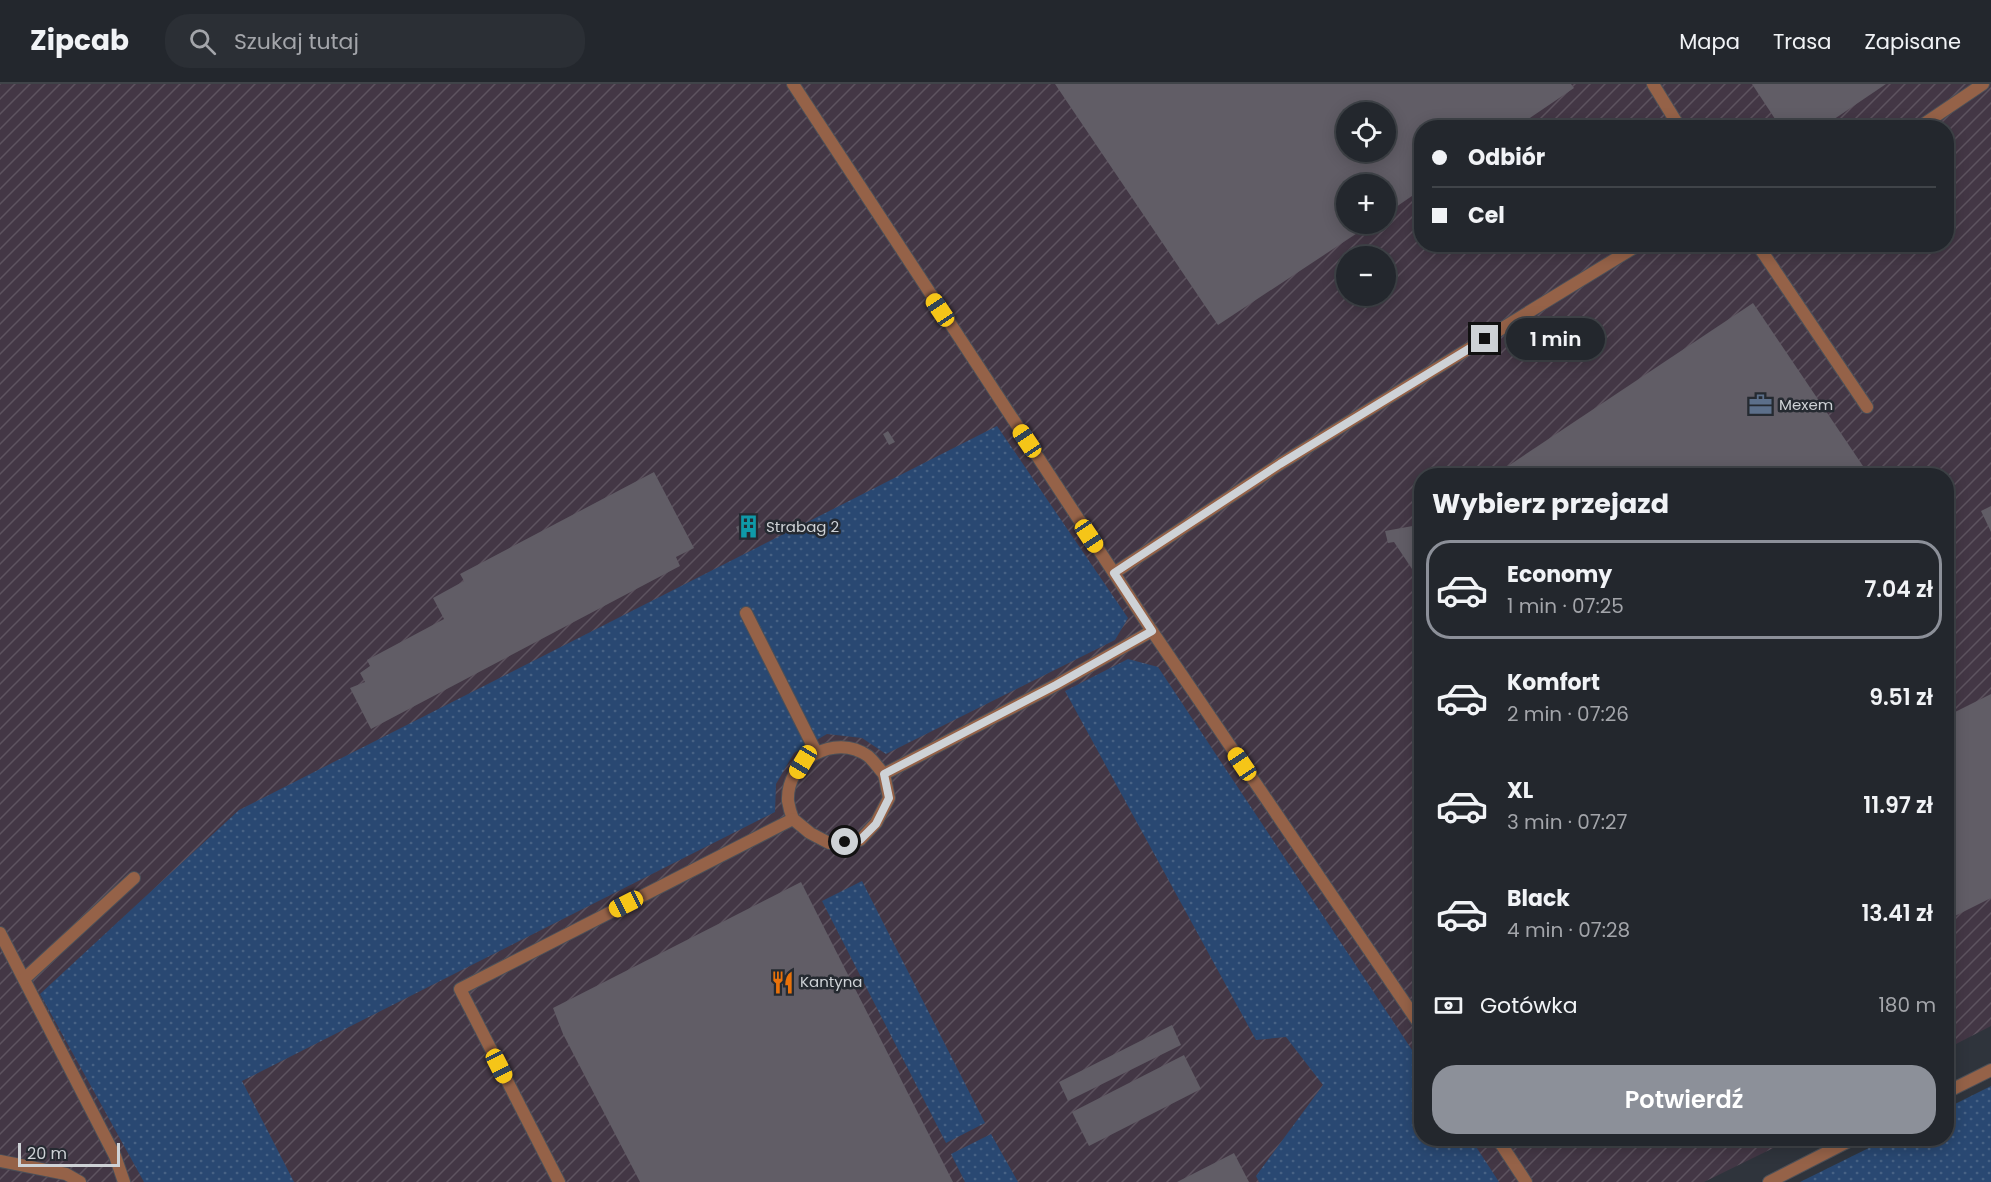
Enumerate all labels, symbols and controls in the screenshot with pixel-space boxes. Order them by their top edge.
search box [165,14,585,68]
text: Zipcab [30,21,129,60]
icon: search [186,25,219,58]
text: Szukaj tutaj [234,26,359,57]
text: Mapa [1679,27,1740,56]
text: Trasa [1773,27,1831,56]
text: Zapisane [1864,27,1961,56]
map controls [1336,102,1396,306]
button: locate [1336,102,1396,162]
text: Odbiór [1468,142,1545,173]
button: + [1336,174,1396,234]
text: Cel [1468,200,1505,231]
button: − [1336,246,1396,306]
car [922,290,958,330]
callout: 1 min [1506,318,1605,360]
route end [1471,325,1498,352]
text: 1 min [1530,325,1581,353]
office icon: Mexem [1748,392,1774,418]
place label: Mexem [1779,394,1833,415]
car [1009,421,1045,461]
text: Wybierz przejazd [1432,485,1669,522]
building icon: Strabag 2 [735,514,761,540]
place label: Strabag 2 [766,516,839,537]
car [1071,516,1107,556]
text: Economy [1507,559,1612,590]
icon: car [1435,563,1489,617]
text: 7.04 zł [1864,574,1933,605]
text: 1 min · 07:25 [1507,592,1624,620]
text: Komfort [1507,667,1600,698]
icon: car [1435,671,1489,725]
text: 9.51 zł [1869,682,1933,713]
text: 2 min · 07:26 [1507,700,1629,728]
car [786,742,820,782]
car [1224,744,1260,784]
text: XL [1507,775,1533,806]
icon: car [1435,779,1489,833]
text: 11.97 zł [1863,790,1933,821]
text: 3 min · 07:27 [1507,808,1628,836]
route start [831,828,858,855]
text: Black [1507,883,1570,914]
icon: car [1435,887,1489,941]
car [606,888,646,920]
text: 13.41 zł [1861,898,1933,929]
text: 4 min · 07:28 [1507,916,1630,944]
restaurant icon: Kantyna [769,969,795,995]
place label: Kantyna [800,971,862,992]
icon: cash [1432,989,1465,1022]
text: Gotówka [1480,990,1578,1021]
text: 180 m [1878,991,1936,1019]
car [483,1046,515,1086]
button: Potwierdź [1432,1065,1936,1134]
scale bar [18,1140,120,1168]
text: 20 m [27,1142,67,1165]

